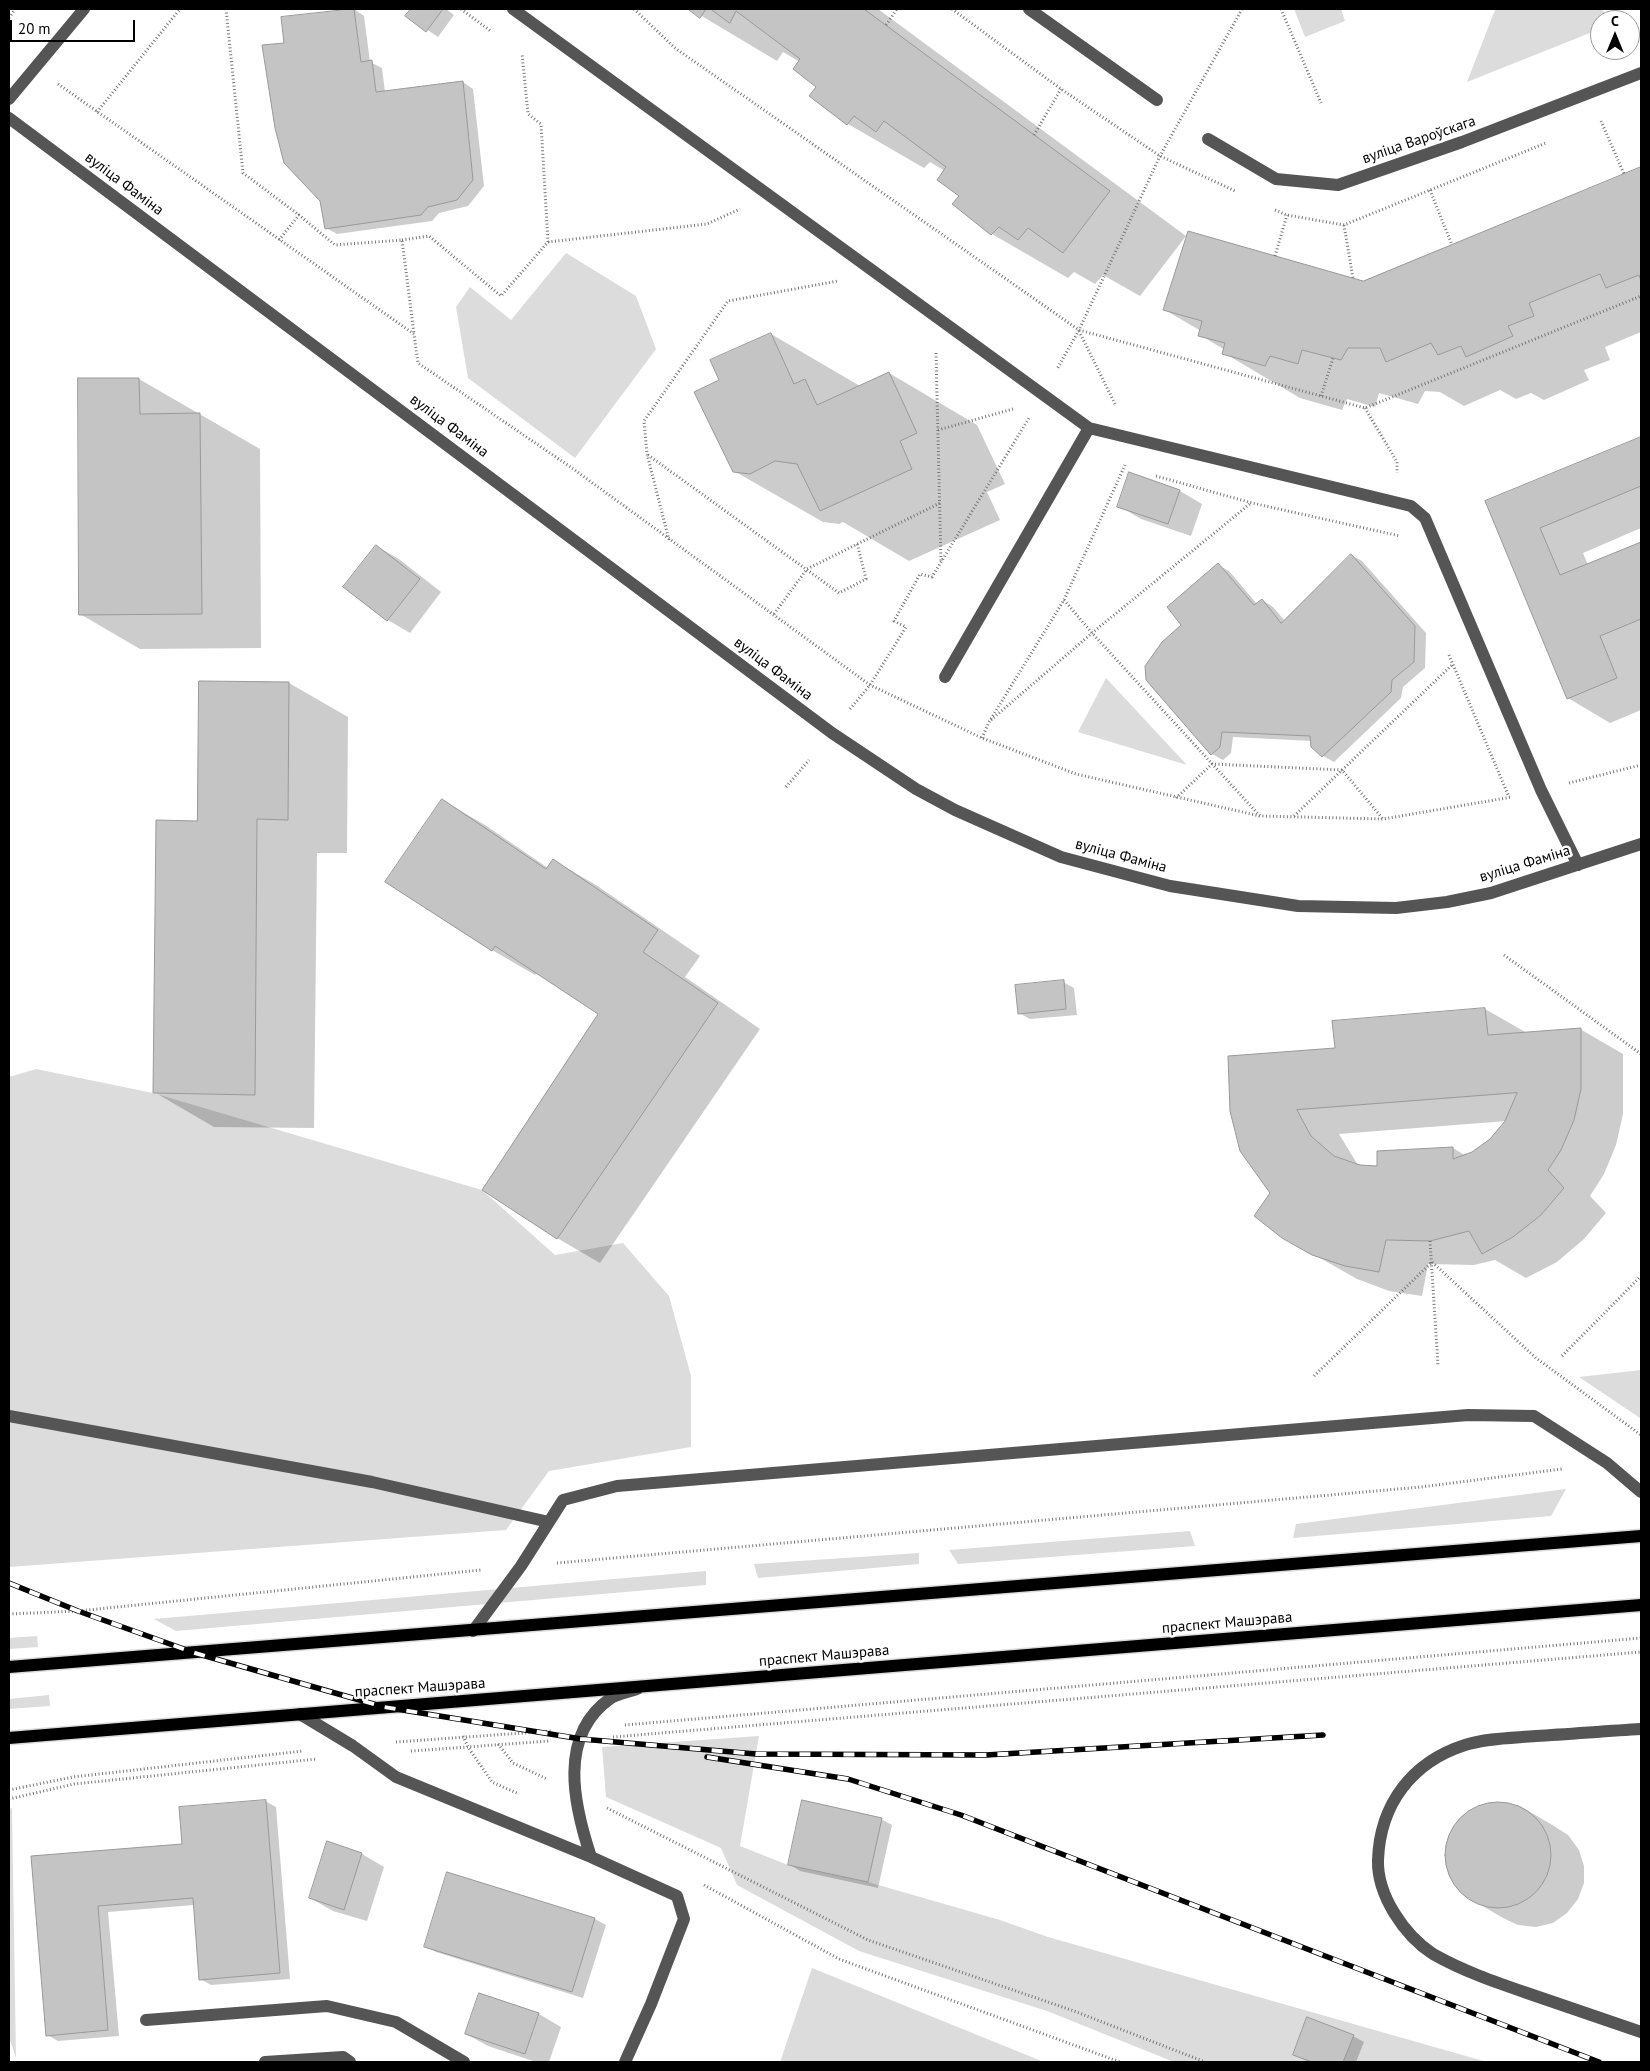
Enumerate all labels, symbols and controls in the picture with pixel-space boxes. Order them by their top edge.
scale bar [12,10,138,42]
north arrow [1590,10,1640,60]
text: С [1611,12,1619,30]
text: 20 m [18,19,51,38]
street label: вуліца Вароўскага [1360,112,1478,168]
street label: вуліца Фаміна [81,149,167,219]
street label: вуліца Фаміна [406,391,492,461]
street label: вуліца Фаміна [730,634,816,704]
street label: вуліца Фаміна [1073,835,1169,877]
street label: вуліца Фаміна [1477,842,1573,886]
street label: праспект Машэрава [1161,1608,1293,1638]
street label: праспект Машэрава [758,1641,890,1671]
street label: праспект Машэрава [354,1674,486,1702]

